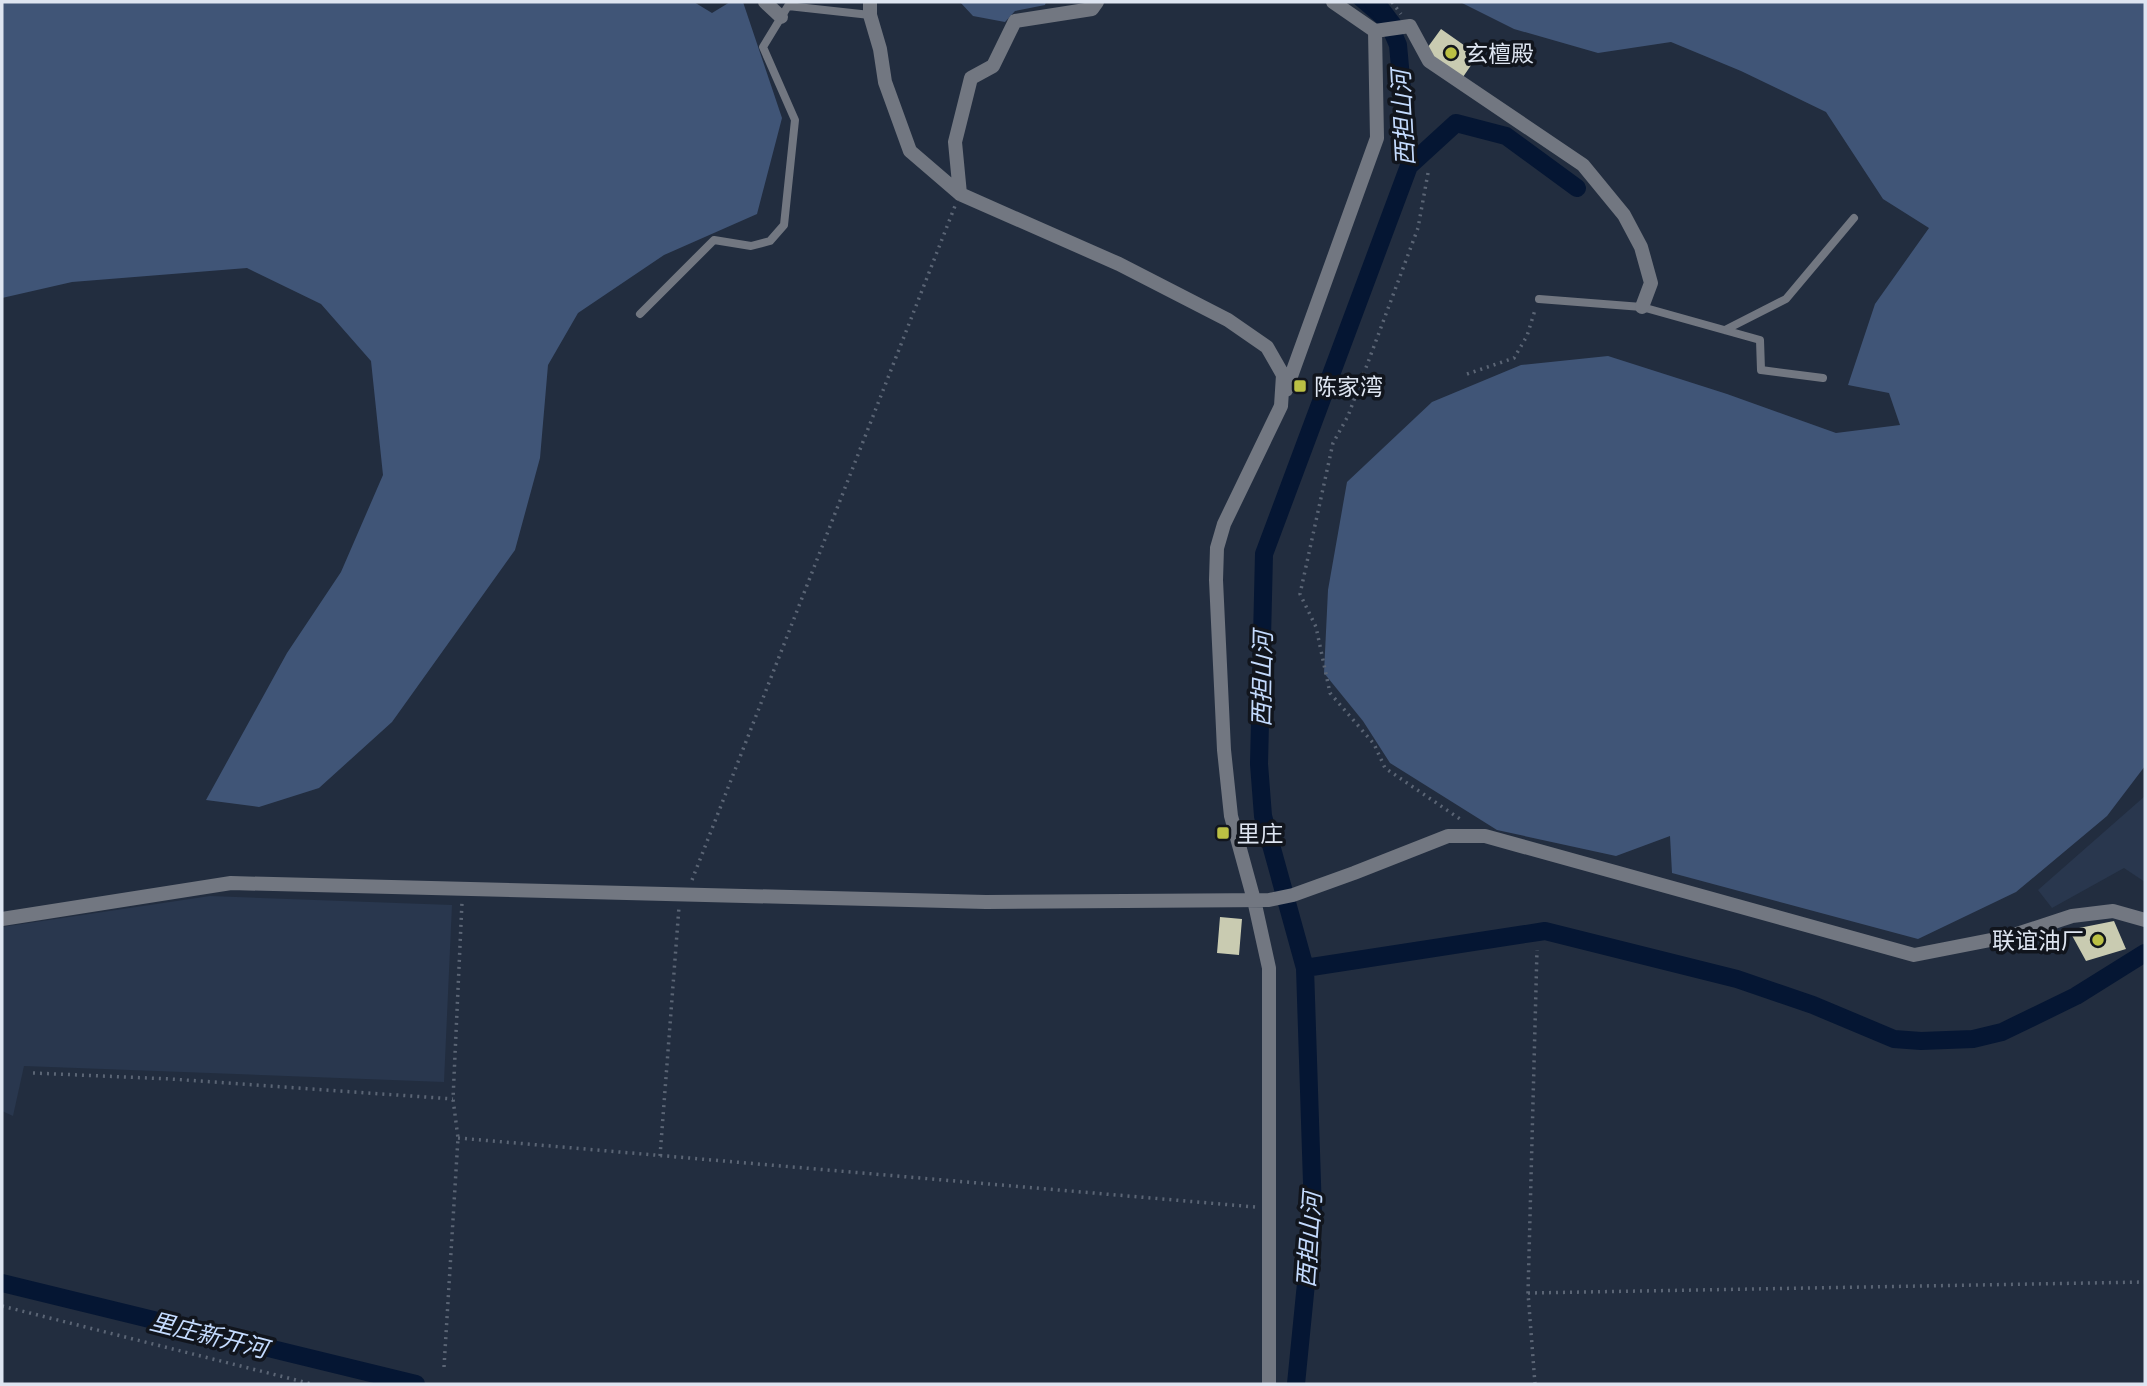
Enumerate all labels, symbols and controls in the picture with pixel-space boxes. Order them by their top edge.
place label: 玄檀殿 [1465,37,1534,69]
marker: 玄檀殿 [1443,45,1459,61]
water label: 西担山河 [1383,65,1421,167]
place label: 陈家湾 [1314,370,1383,402]
marker: 陈家湾 [1292,378,1308,394]
water label: 西担山河 [1244,627,1278,727]
place label: 里庄 [1237,817,1283,849]
marker: 里庄 [1215,825,1231,841]
place label: 联谊油厂 [1992,924,2084,956]
marker: 联谊油厂 [2090,932,2106,948]
water label: 西担山河 [1288,1187,1328,1289]
water label: 里庄新开河 [147,1303,275,1365]

